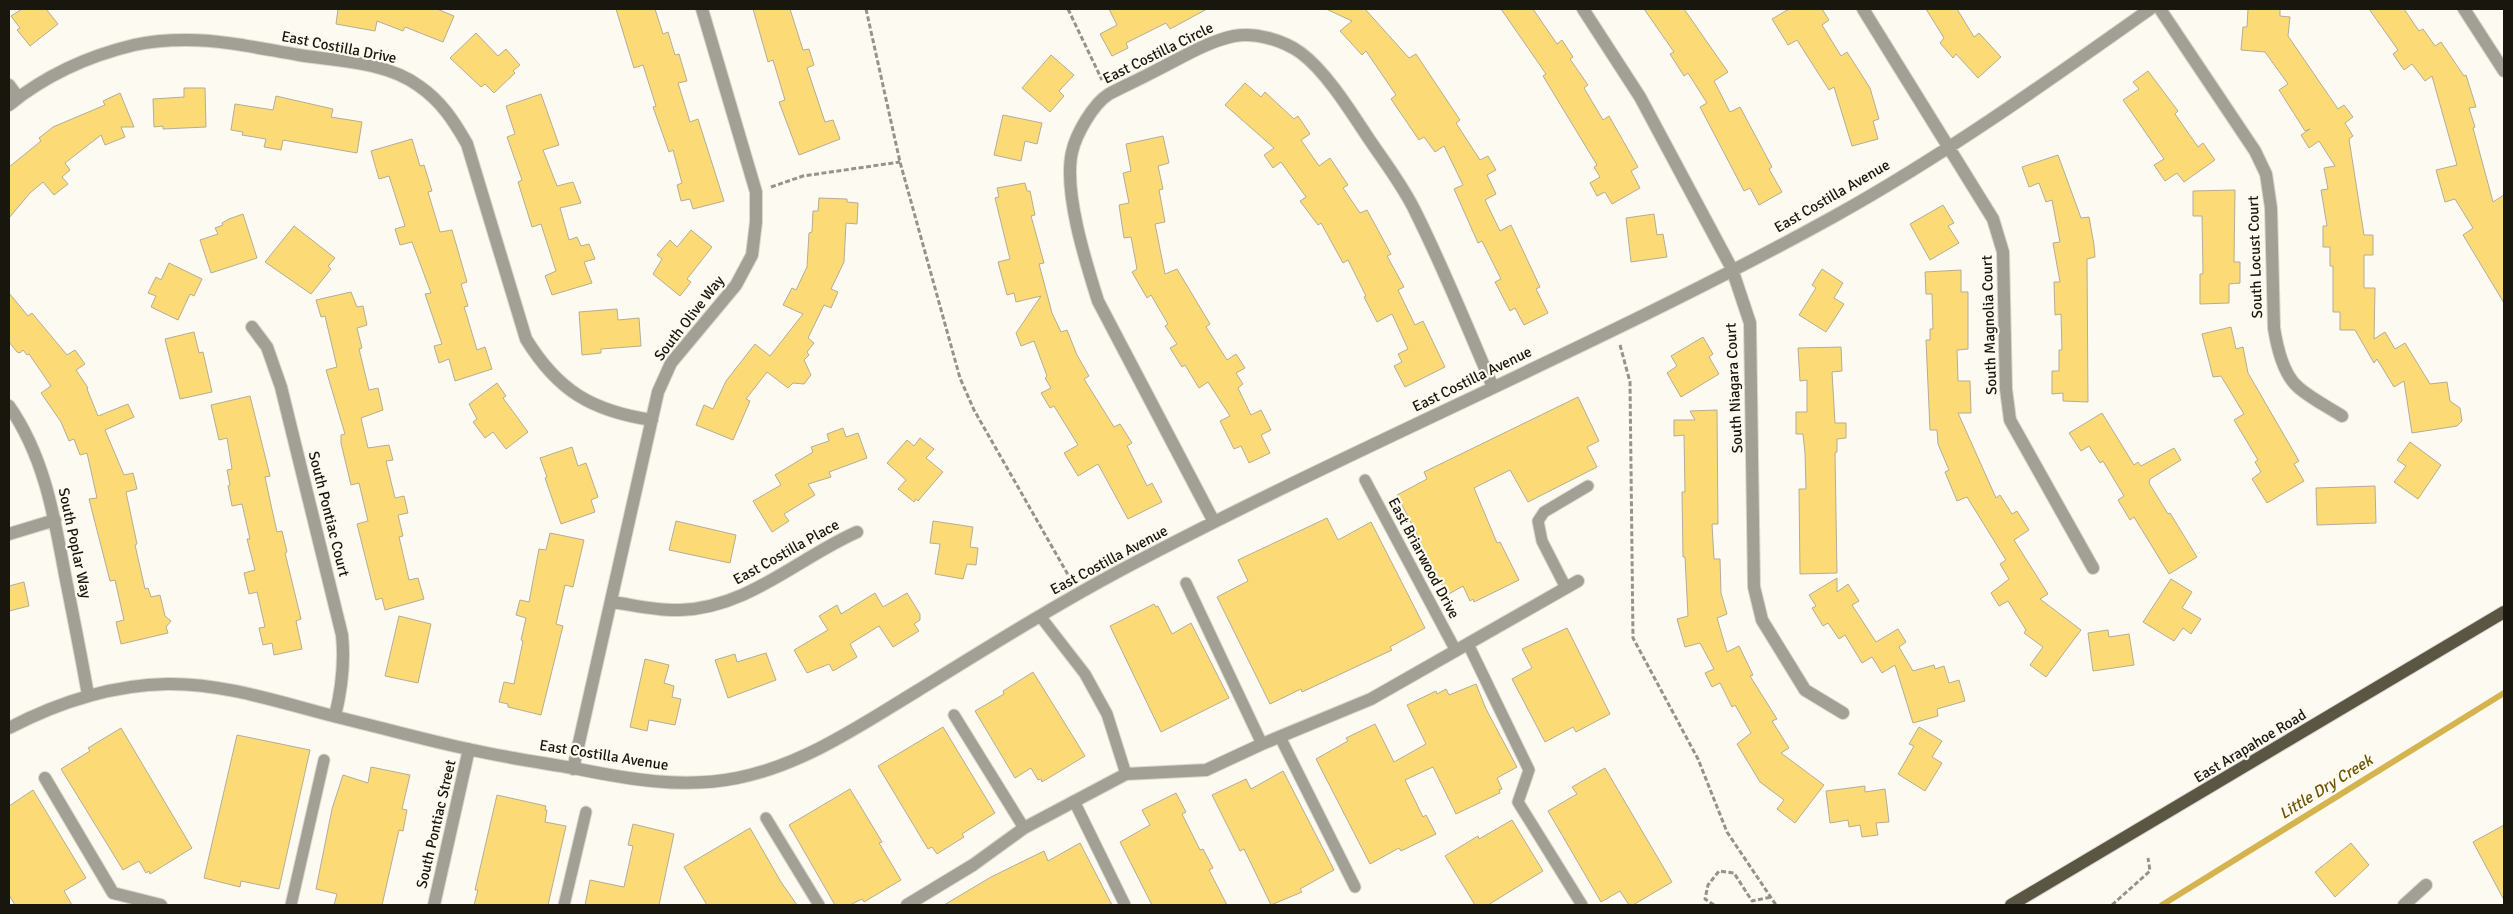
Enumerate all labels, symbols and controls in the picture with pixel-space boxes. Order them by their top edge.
street label: East Costilla Circle [1100,18,1216,88]
street label: East Costilla Drive [280,27,398,67]
street label: East Costilla Avenue [1771,156,1893,236]
street label: South Locust Court [2244,195,2266,319]
street label: South Magnolia Court [1978,255,2000,395]
street label: South Olive Way [650,272,728,364]
street label: South Niagara Court [1722,322,1746,454]
street label: East Costilla Avenue [1409,342,1535,416]
street label: South Pontiac Court [305,449,353,579]
street label: South Poplar Way [55,486,95,600]
street label: East Briarwood Drive [1385,494,1463,622]
street label: East Costilla Place [730,515,842,589]
street label: East Costilla Avenue [1047,521,1171,599]
street label: East Arapahoe Road [2191,705,2309,787]
street label: East Costilla Avenue [538,736,670,774]
water label: Little Dry Creek [2276,749,2378,824]
street label: South Pontiac Street [412,758,460,890]

